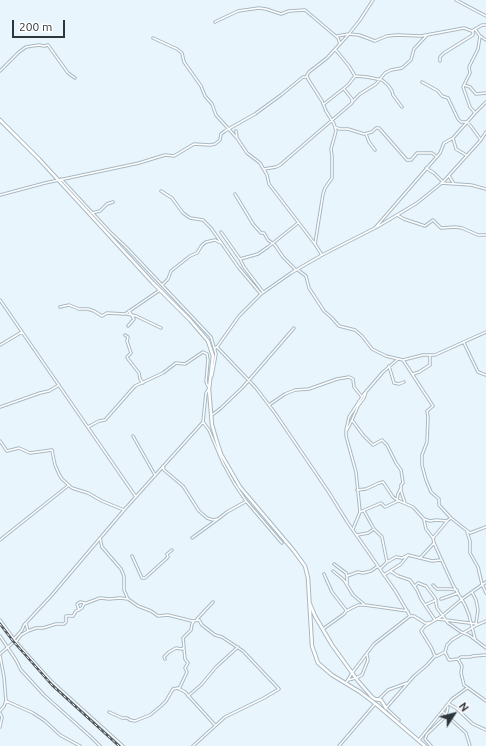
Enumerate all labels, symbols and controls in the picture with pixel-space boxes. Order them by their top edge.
scale bar [14,12,67,38]
text: 200 m [19,20,52,33]
north arrow [434,694,474,734]
text: N [456,700,471,714]

